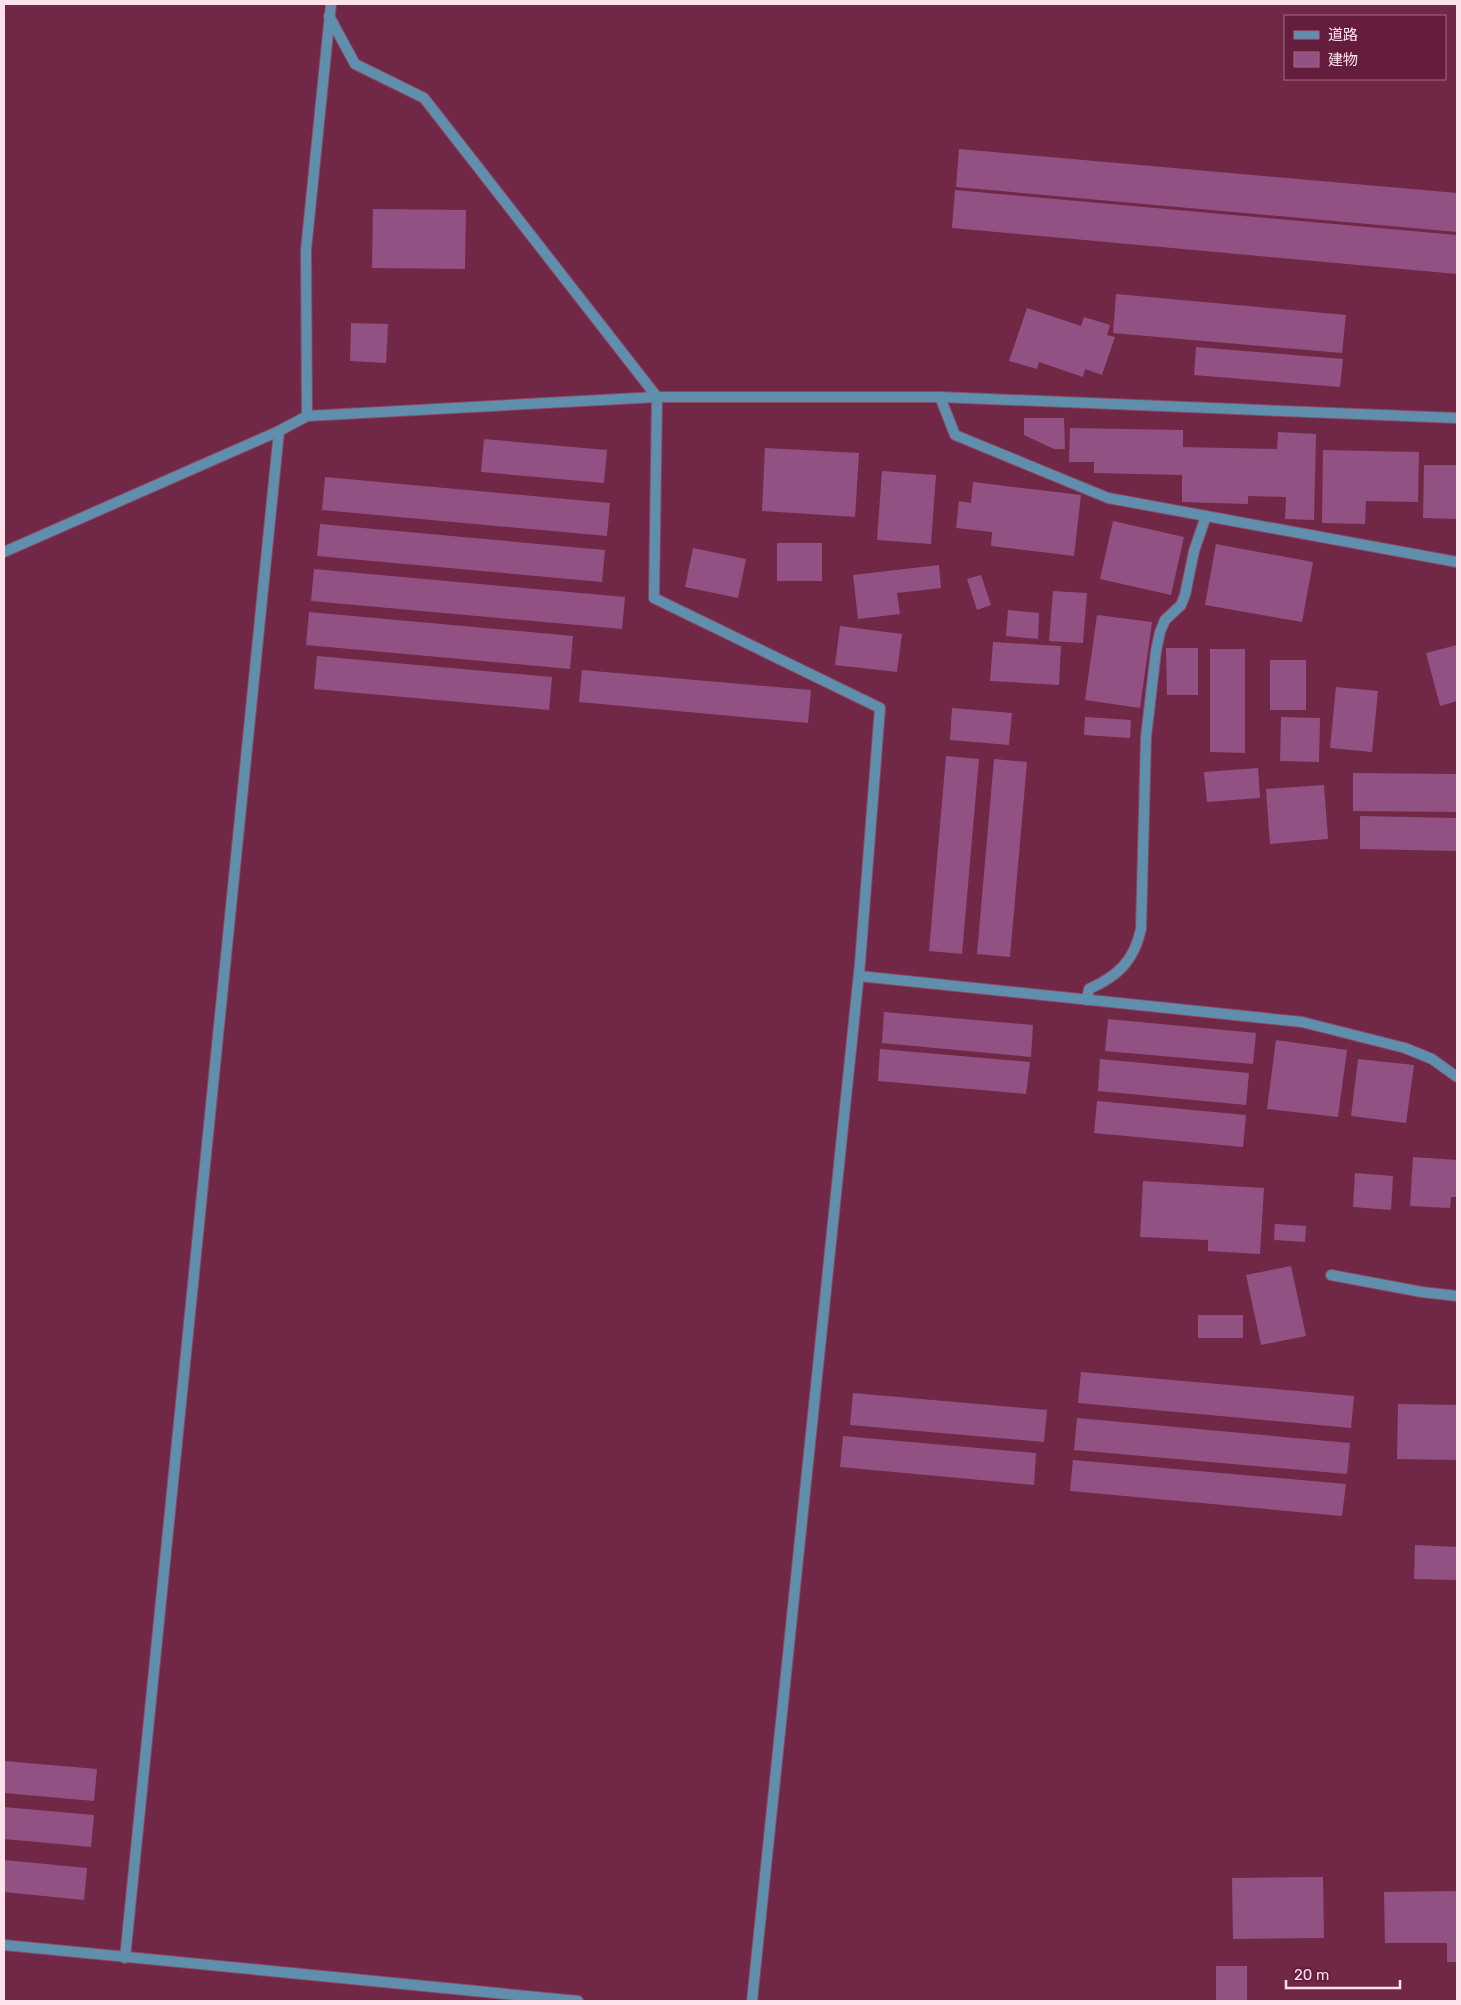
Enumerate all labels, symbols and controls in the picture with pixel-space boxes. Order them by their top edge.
legend [1284,15,1446,80]
text: 道路 [1328,26,1358,44]
text: 建物 [1328,51,1358,69]
scale bar [1286,1958,1400,1990]
text: 20 m [1294,1966,1329,1984]

